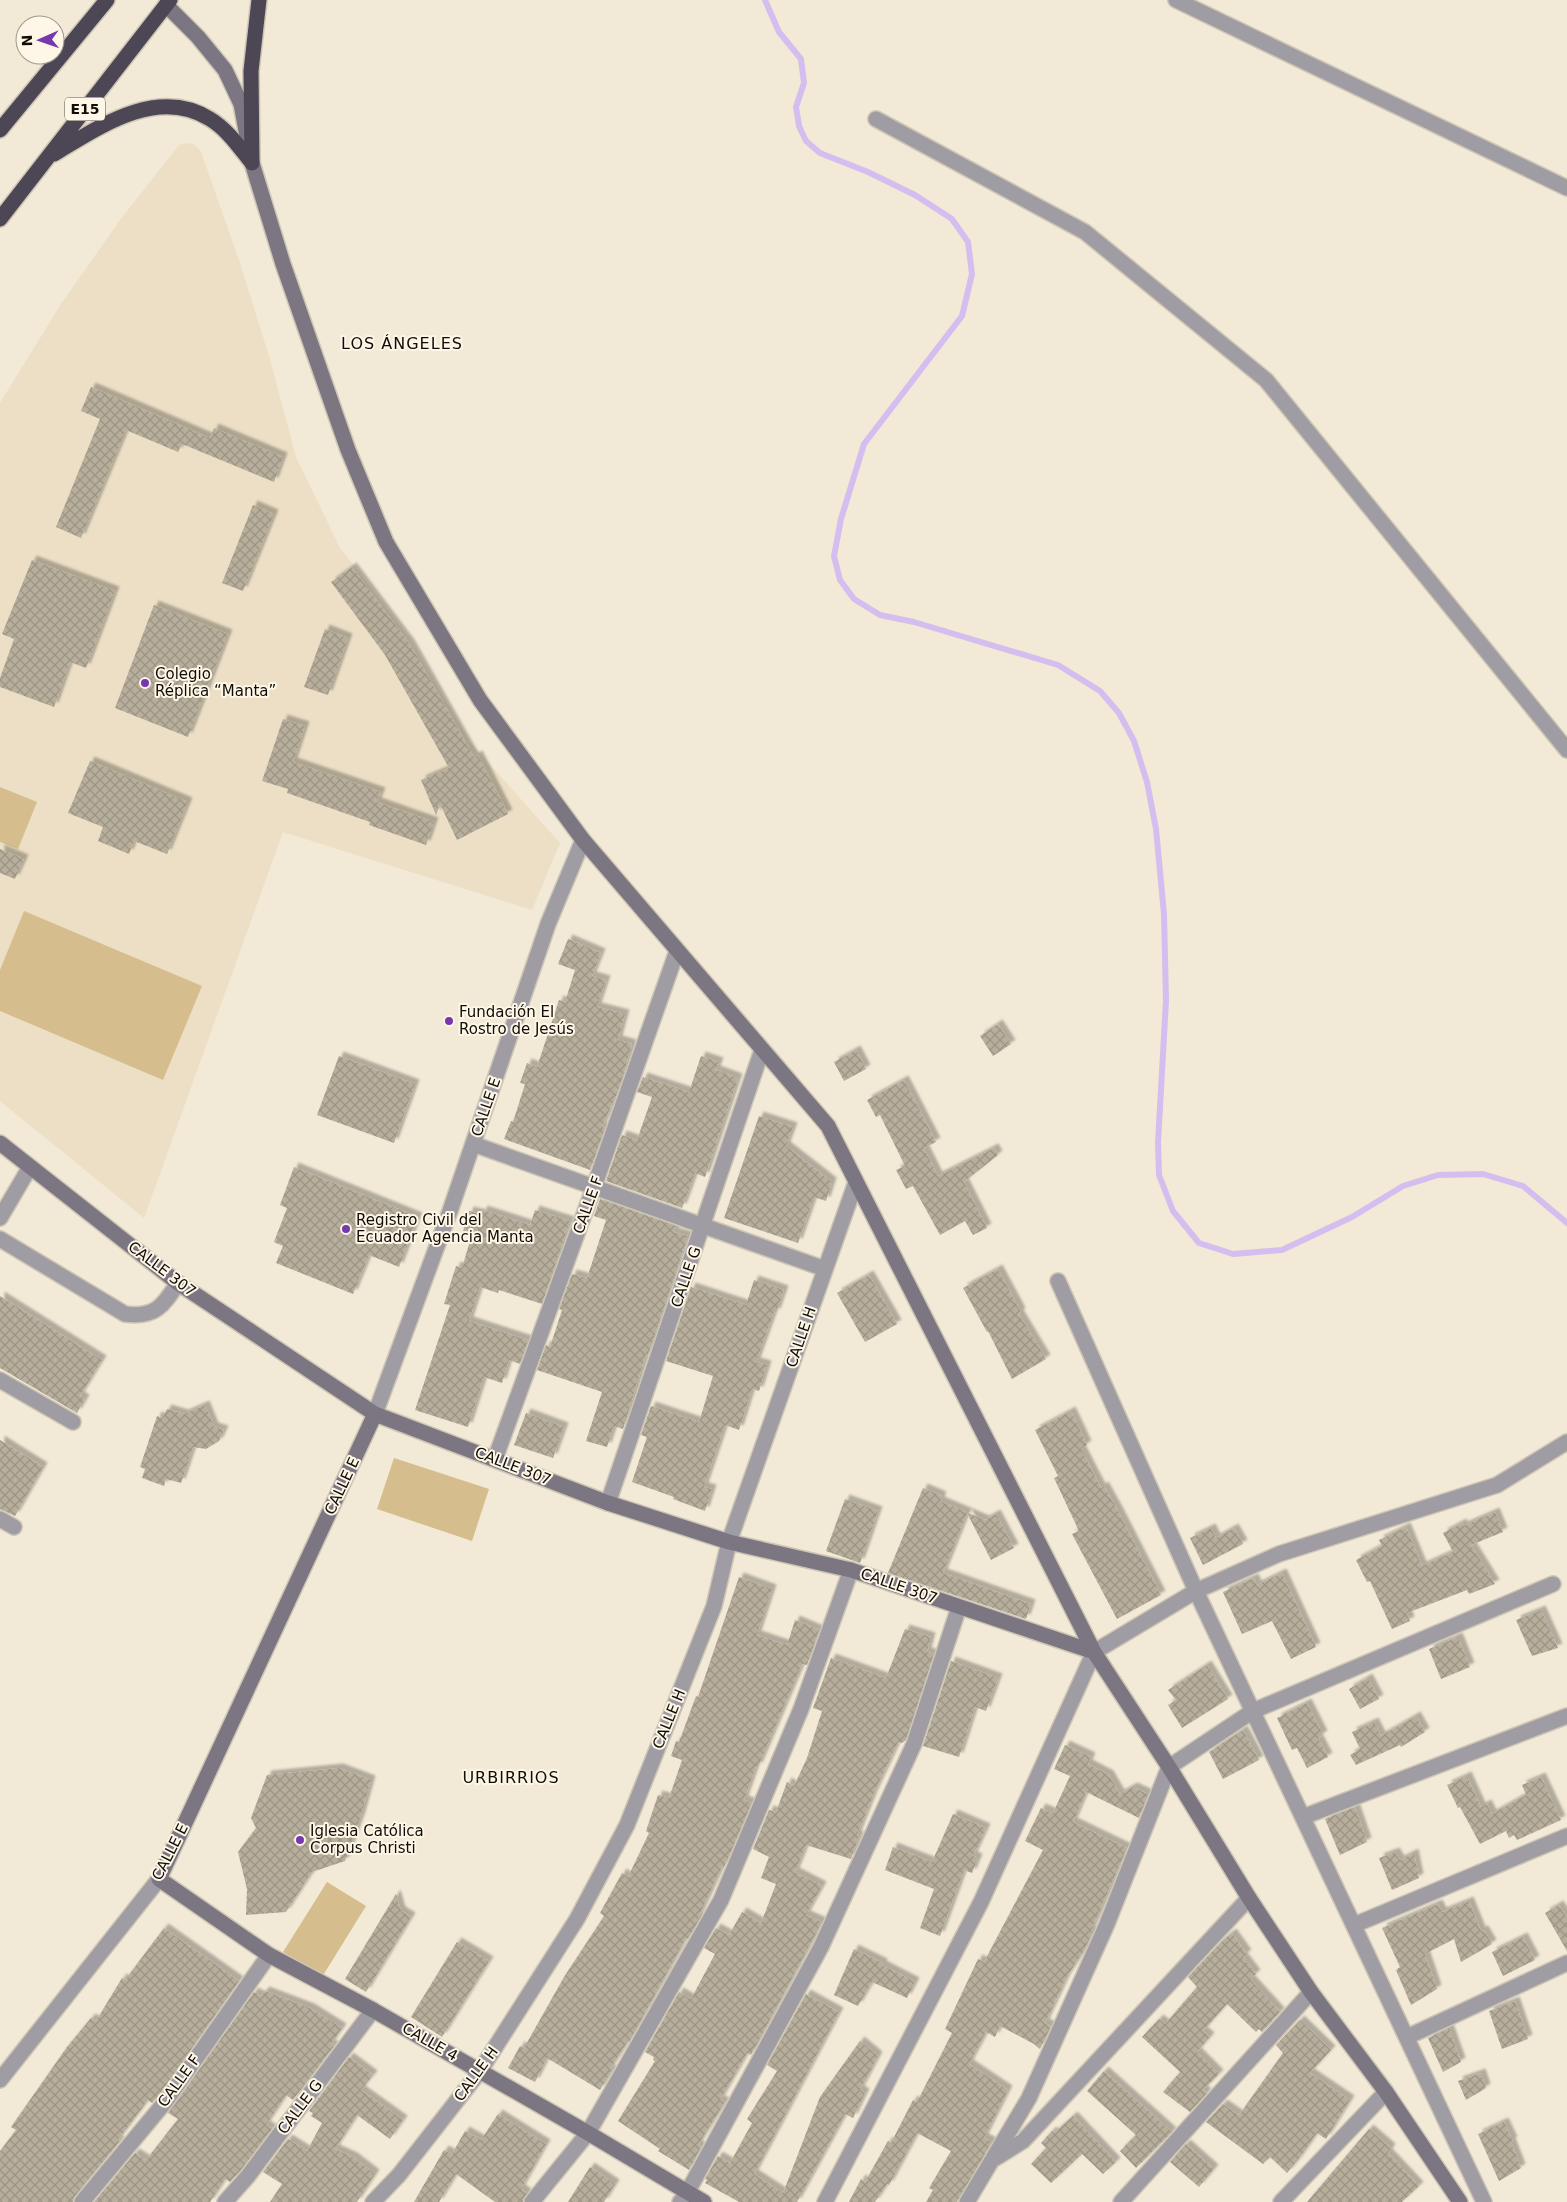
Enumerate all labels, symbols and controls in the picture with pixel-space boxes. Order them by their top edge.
north arrow [15,15,65,65]
text: N [19,34,35,47]
road number: E15 [65,98,105,120]
district label: LOS ÁNGELES [341,334,463,353]
place label: Colegio Réplica “Manta” [155,665,276,700]
marker: Colegio Réplica “Manta” [139,677,151,689]
place label: Fundación El Rostro de Jesús [459,1003,574,1038]
marker: Fundación El Rostro de Jesús [443,1015,455,1027]
street label: CALLE E [468,1075,504,1139]
street label: CALLE F [569,1174,607,1236]
place label: Registro Civil del Ecuador Agencia Manta [356,1211,534,1246]
marker: Registro Civil del Ecuador Agencia Manta [340,1223,352,1235]
street label: CALLE 307 [125,1238,199,1300]
street label: CALLE G [667,1244,705,1310]
street label: CALLE H [782,1304,820,1370]
street label: CALLE 307 [472,1443,554,1489]
street label: CALLE E [321,1454,363,1518]
street label: CALLE 307 [858,1564,940,1608]
street label: CALLE H [649,1686,689,1752]
district label: URBIRRIOS [462,1768,560,1787]
street label: CALLE E [148,1821,192,1883]
place label: Iglesia Católica Corpus Christi [310,1822,424,1857]
marker: Iglesia Católica Corpus Christi [294,1834,306,1846]
street label: CALLE 4 [399,2019,461,2065]
street label: CALLE H [450,2043,502,2105]
street label: CALLE F [154,2051,204,2111]
street label: CALLE G [274,2076,326,2138]

